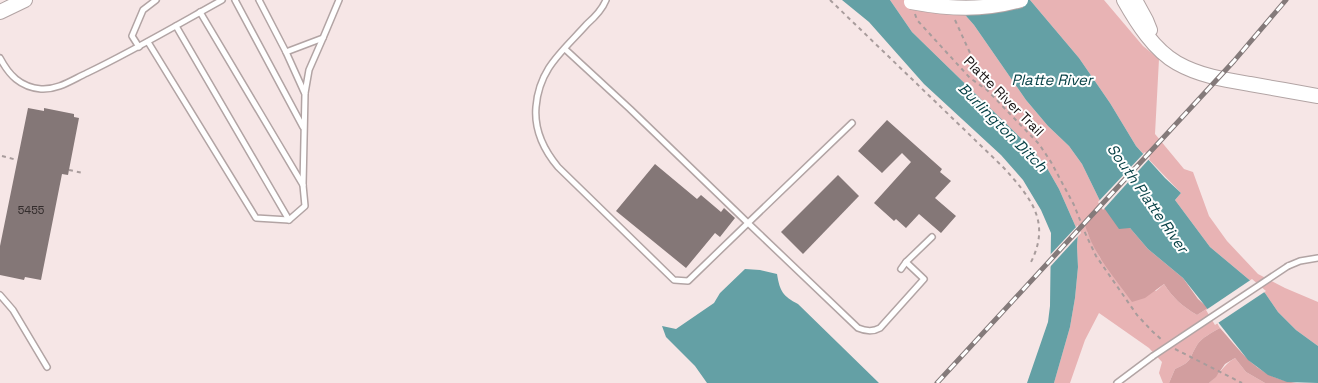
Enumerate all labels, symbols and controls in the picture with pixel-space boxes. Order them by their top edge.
street label: Platte River Trail [960,52,1048,140]
water label: Platte River [1011,70,1094,89]
water label: Burlington Ditch [954,78,1052,176]
water label: South Platte River [1103,140,1193,257]
house number: 5455 [18,203,45,217]

